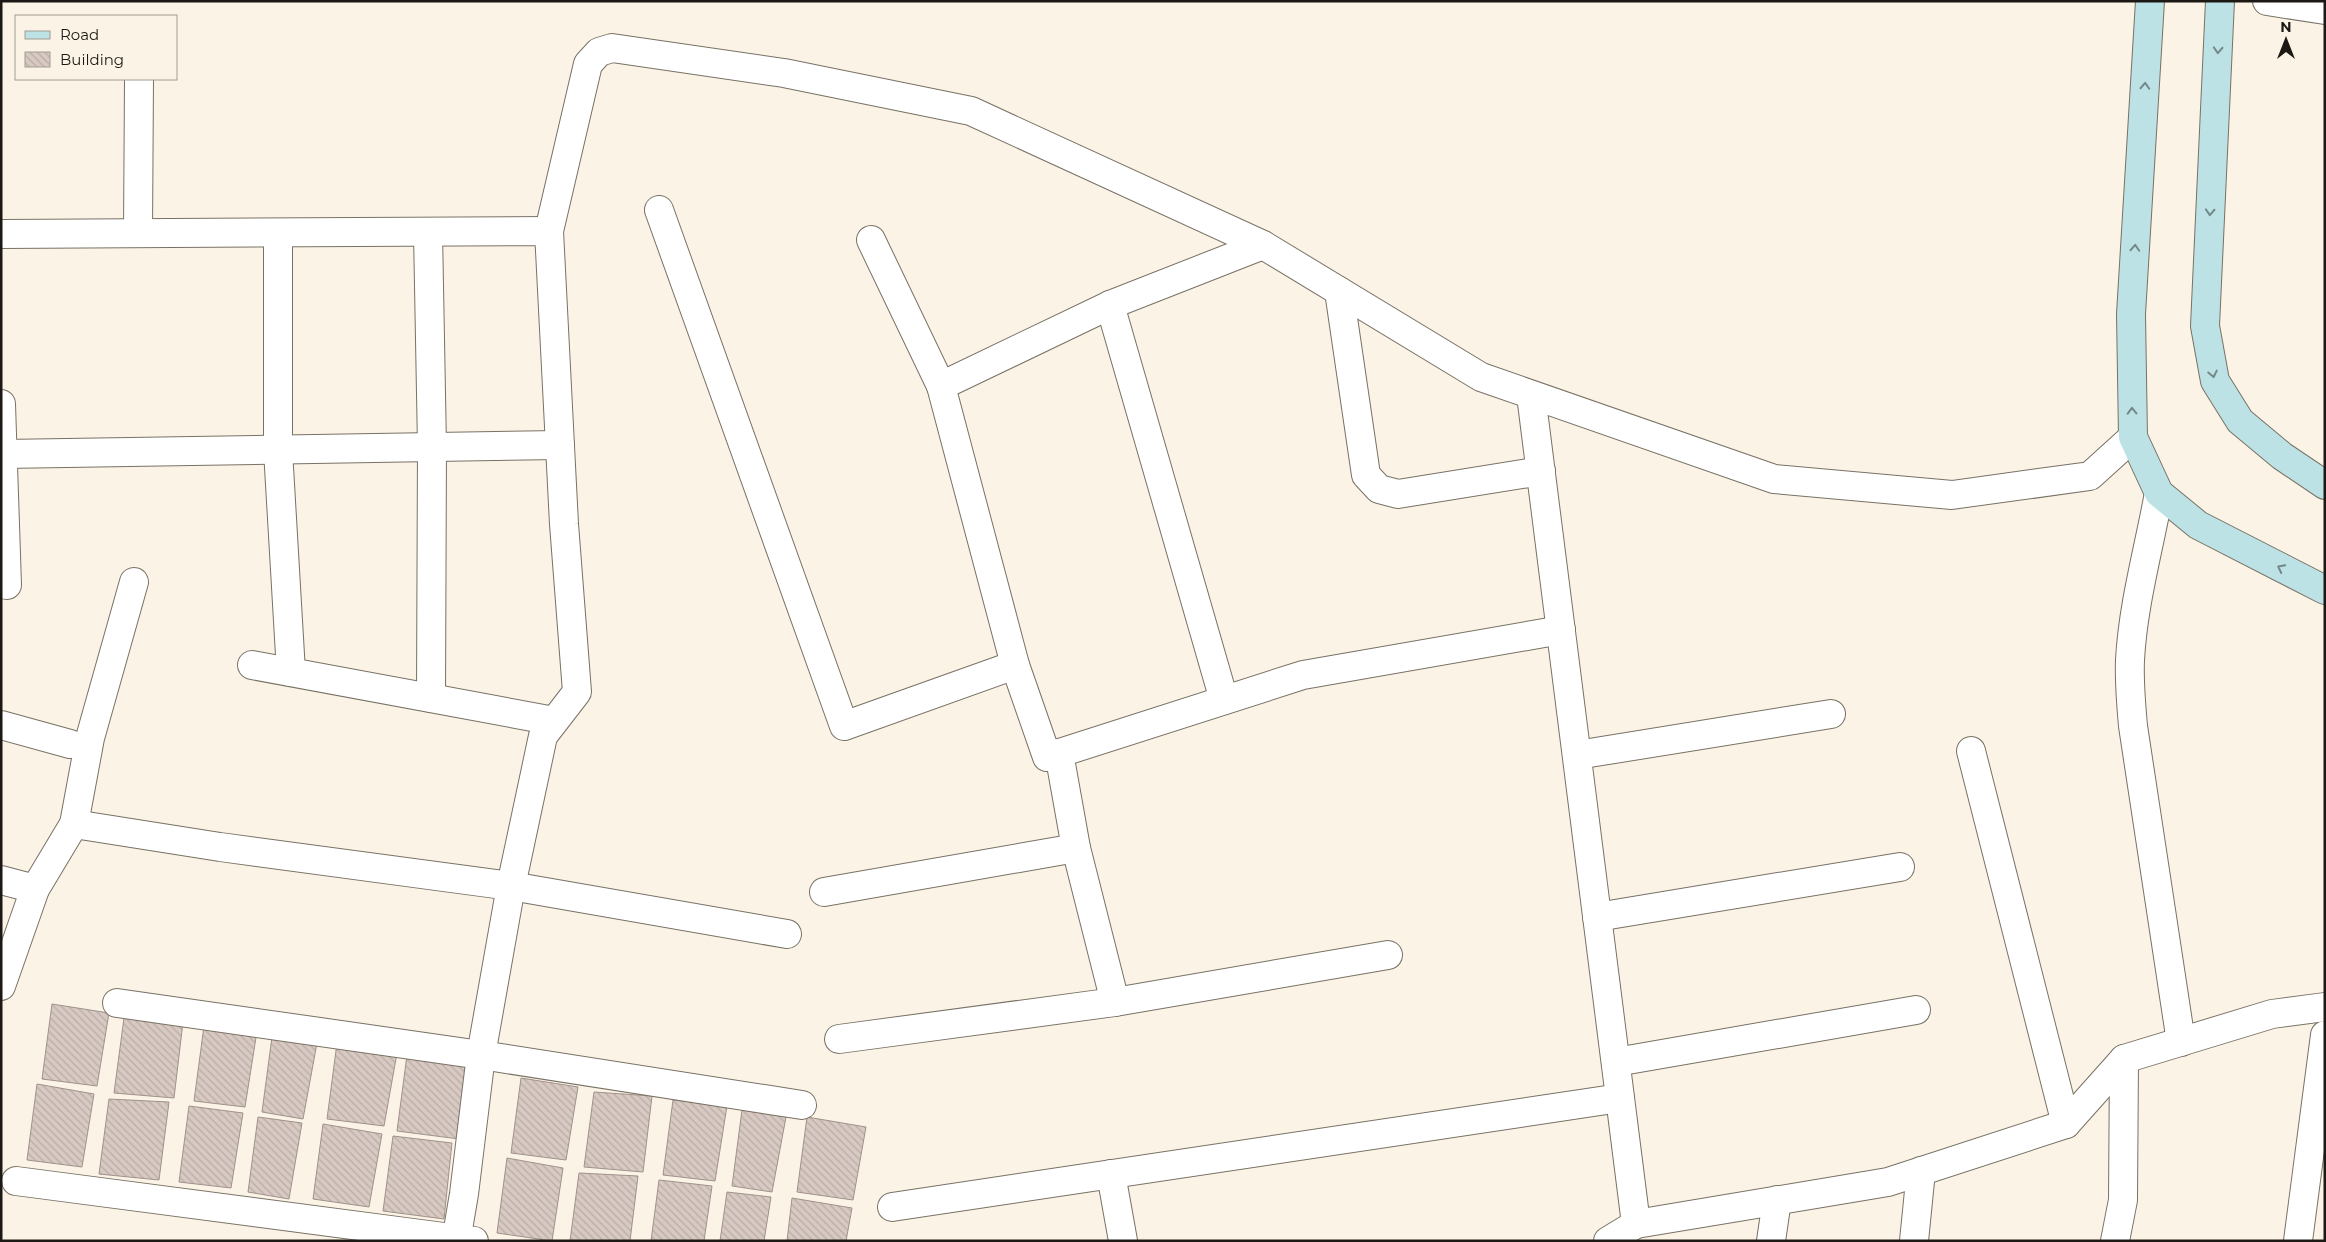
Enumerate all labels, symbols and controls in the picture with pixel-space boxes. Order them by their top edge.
legend [15,15,178,80]
north arrow [2261,15,2311,65]
text: N [2280,18,2292,36]
text: Road [60,25,99,44]
one-way arrow [2213,46,2224,54]
text: Building [60,50,124,69]
one-way arrow [2140,82,2151,90]
one-way arrow [2205,209,2216,217]
one-way arrow [2130,244,2141,252]
one-way arrow [2208,369,2218,378]
one-way arrow [2127,406,2137,414]
one-way arrow [2278,564,2287,574]

